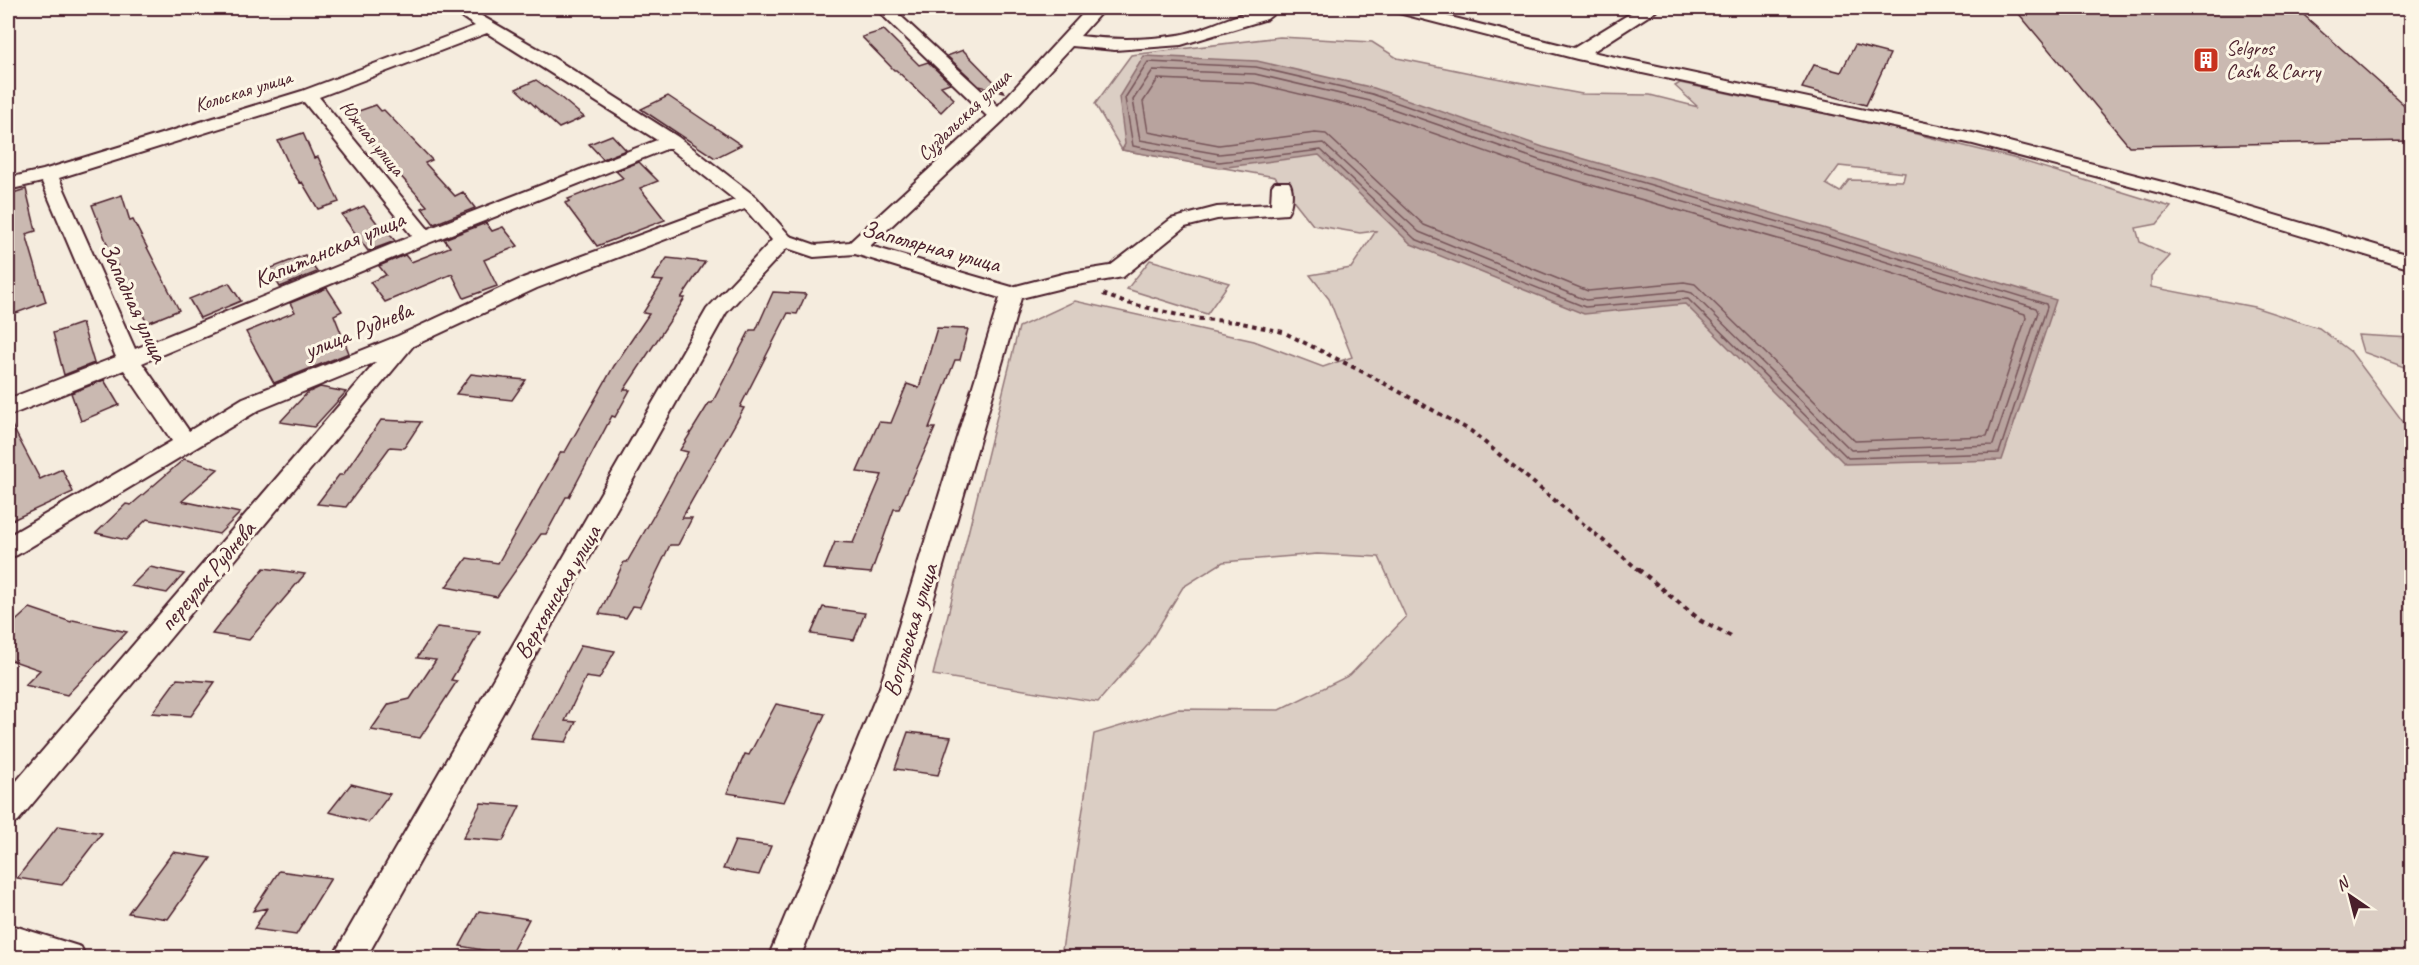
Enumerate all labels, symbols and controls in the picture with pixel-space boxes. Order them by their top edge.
place label: Selgros Cash & Carry [2226,36,2323,84]
building icon: Selgros Cash & Carry [2191,45,2221,75]
street label: Суздальская улица [912,63,1018,167]
street label: Кольская улица [191,64,296,118]
street label: Южная улица [334,95,411,182]
street label: Капитанская улица [249,203,410,294]
street label: Заполярная улица [858,213,1005,279]
street label: Западная улица [93,237,176,368]
street label: улица Руднева [298,294,418,366]
street label: переулок Руднева [152,514,263,637]
street label: Верхоянская улица [507,519,608,664]
street label: Вогульская улица [876,559,945,700]
north arrow [2320,866,2380,926]
text: N [2332,872,2354,896]

